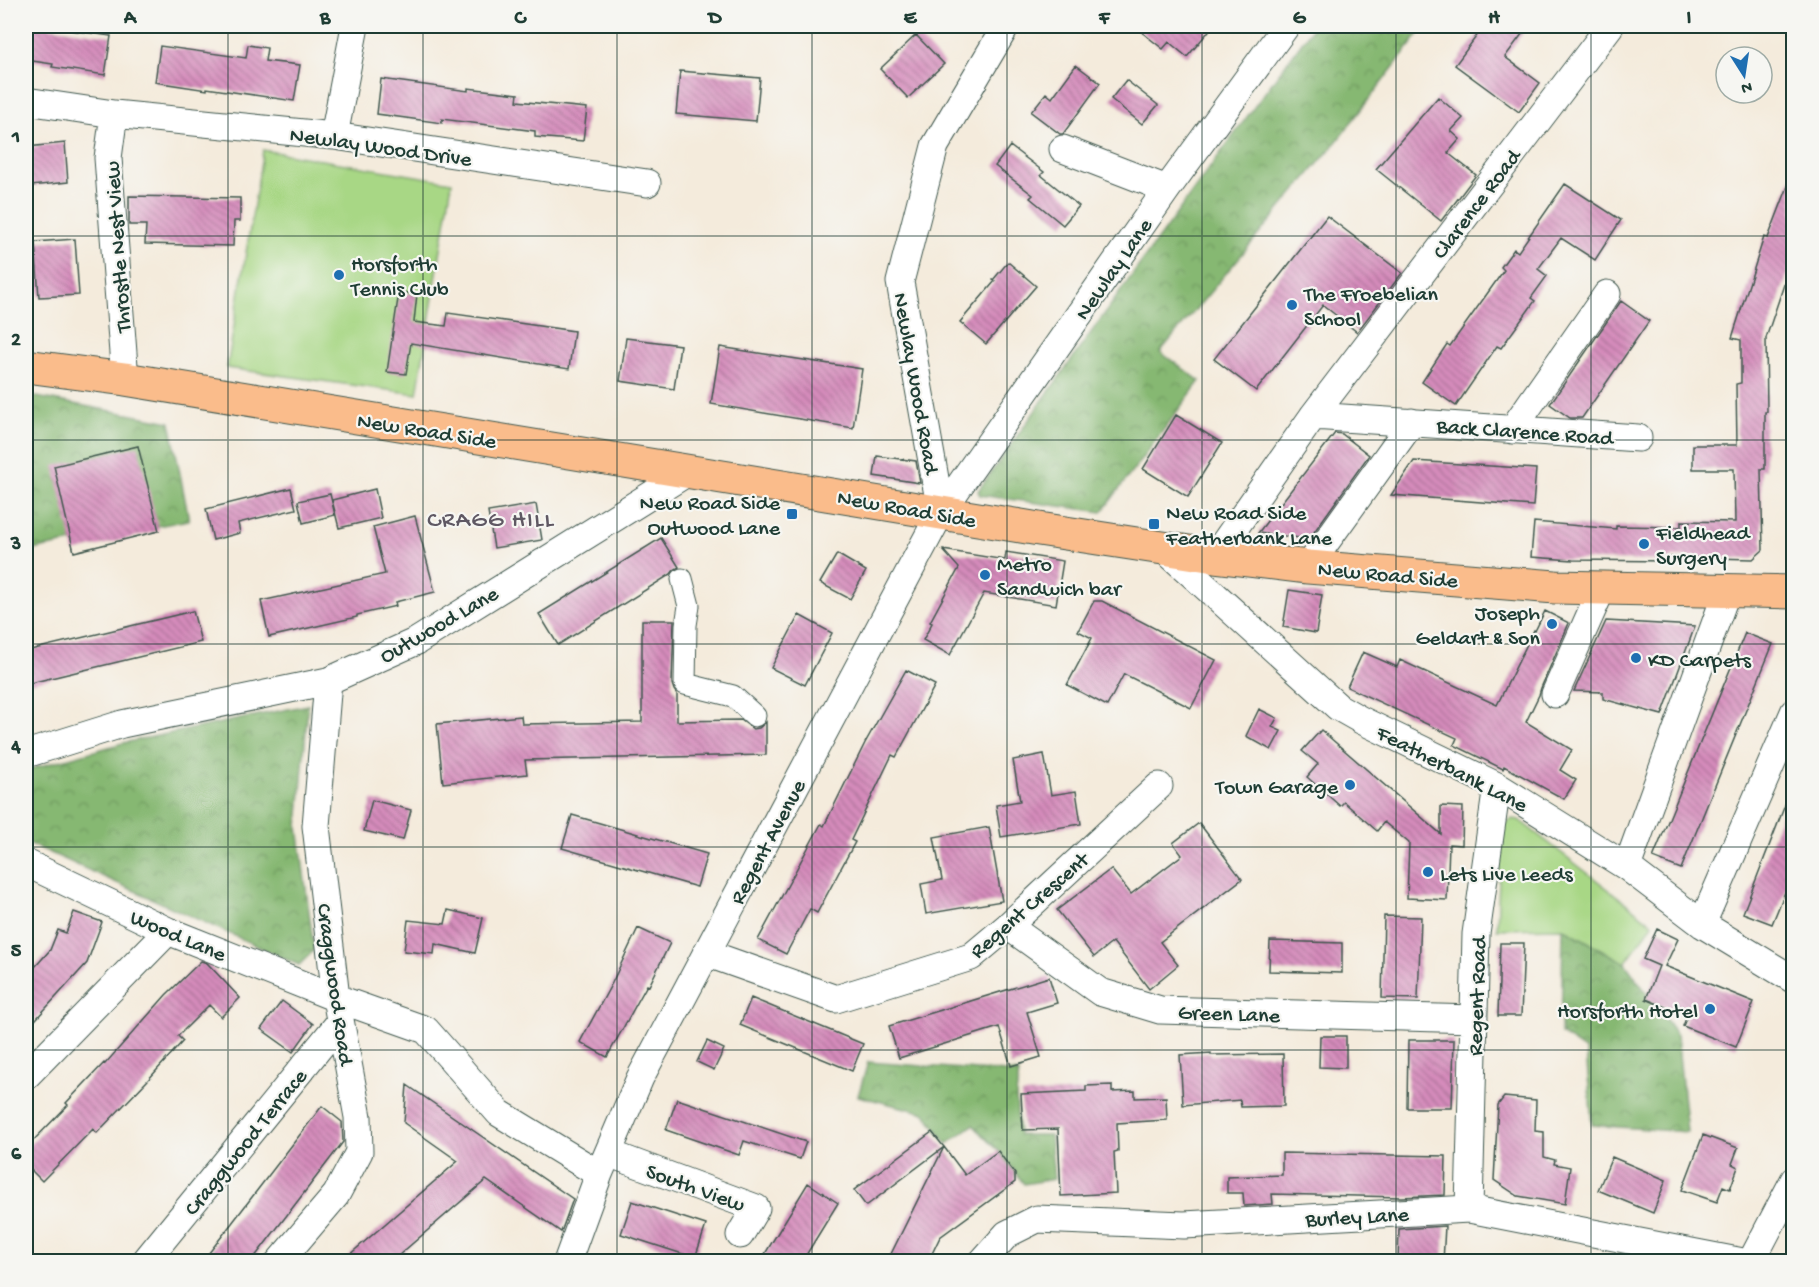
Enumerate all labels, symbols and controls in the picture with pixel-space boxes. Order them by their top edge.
text: A [123,8,138,31]
text: B [319,8,331,31]
text: C [514,8,528,31]
text: D [706,8,722,31]
text: E [904,8,918,31]
text: F [1098,8,1111,31]
text: G [1293,8,1307,31]
text: H [1488,8,1500,31]
text: I [1687,8,1692,31]
north arrow [1714,45,1774,105]
text: N [1739,76,1753,97]
street label: Newlay Wood Drive [288,123,474,175]
text: 1 [11,127,20,150]
street label: Clarence Road [1428,144,1529,265]
street label: Throstle Nest View [101,160,139,335]
street label: Newlay Lane [1071,214,1160,326]
place label: Horsforth Tennis Club [349,253,449,304]
marker: Horsforth Tennis Club [332,268,346,282]
place label: The Froebelian School [1302,283,1438,334]
street label: Newlay Wood Road [885,291,943,478]
marker: The Froebelian School [1285,298,1299,312]
text: 2 [11,330,21,353]
street label: New Road Side [355,409,498,457]
street label: Back Clarence Road [1435,415,1616,453]
street label: New Road Side [835,486,978,536]
place label: New Road Side Outwood Lane [640,492,781,543]
place label: New Road Side Featherbank Lane [1165,502,1333,553]
district label: CRAGG HILL [427,507,555,536]
marker: New Road Side Outwood Lane [785,507,799,521]
marker: New Road Side Featherbank Lane [1147,517,1161,531]
place label: Fieldhead Surgery [1655,522,1752,573]
text: 3 [10,534,21,557]
marker: Fieldhead Surgery [1637,537,1651,551]
place label: Metro Sandwich bar [997,553,1123,604]
street label: New Road Side [1317,558,1459,596]
marker: Metro Sandwich bar [978,568,992,582]
street label: Outwood Lane [376,582,504,671]
place label: Joseph Geldart & Son [1415,602,1541,653]
marker: Joseph Geldart & Son [1545,617,1559,631]
place label: KD Carpets [1648,649,1752,675]
marker: KD Carpets [1629,651,1643,665]
street label: Featherbank Lane [1370,721,1532,820]
text: 4 [10,737,21,760]
street label: Regent Avenue [726,775,814,910]
place label: Town Garage [1213,776,1339,802]
marker: Town Garage [1343,778,1357,792]
street label: Regent Crescent [966,847,1097,966]
place label: Lets Live Leeds [1440,863,1573,889]
marker: Lets Live Leeds [1421,865,1435,879]
street label: Craggwood Road [309,902,358,1069]
street label: Wood Lane [126,906,230,970]
street label: Regent Road [1464,934,1494,1056]
text: 5 [11,941,22,964]
place label: Horsforth Hotel [1557,1000,1698,1026]
street label: Green Lane [1177,1001,1281,1031]
marker: Horsforth Hotel [1703,1002,1717,1016]
street label: Craggwood Terrace [180,1064,315,1222]
text: 6 [11,1144,22,1167]
street label: South View [642,1160,748,1220]
street label: Burley Lane [1304,1203,1410,1235]

